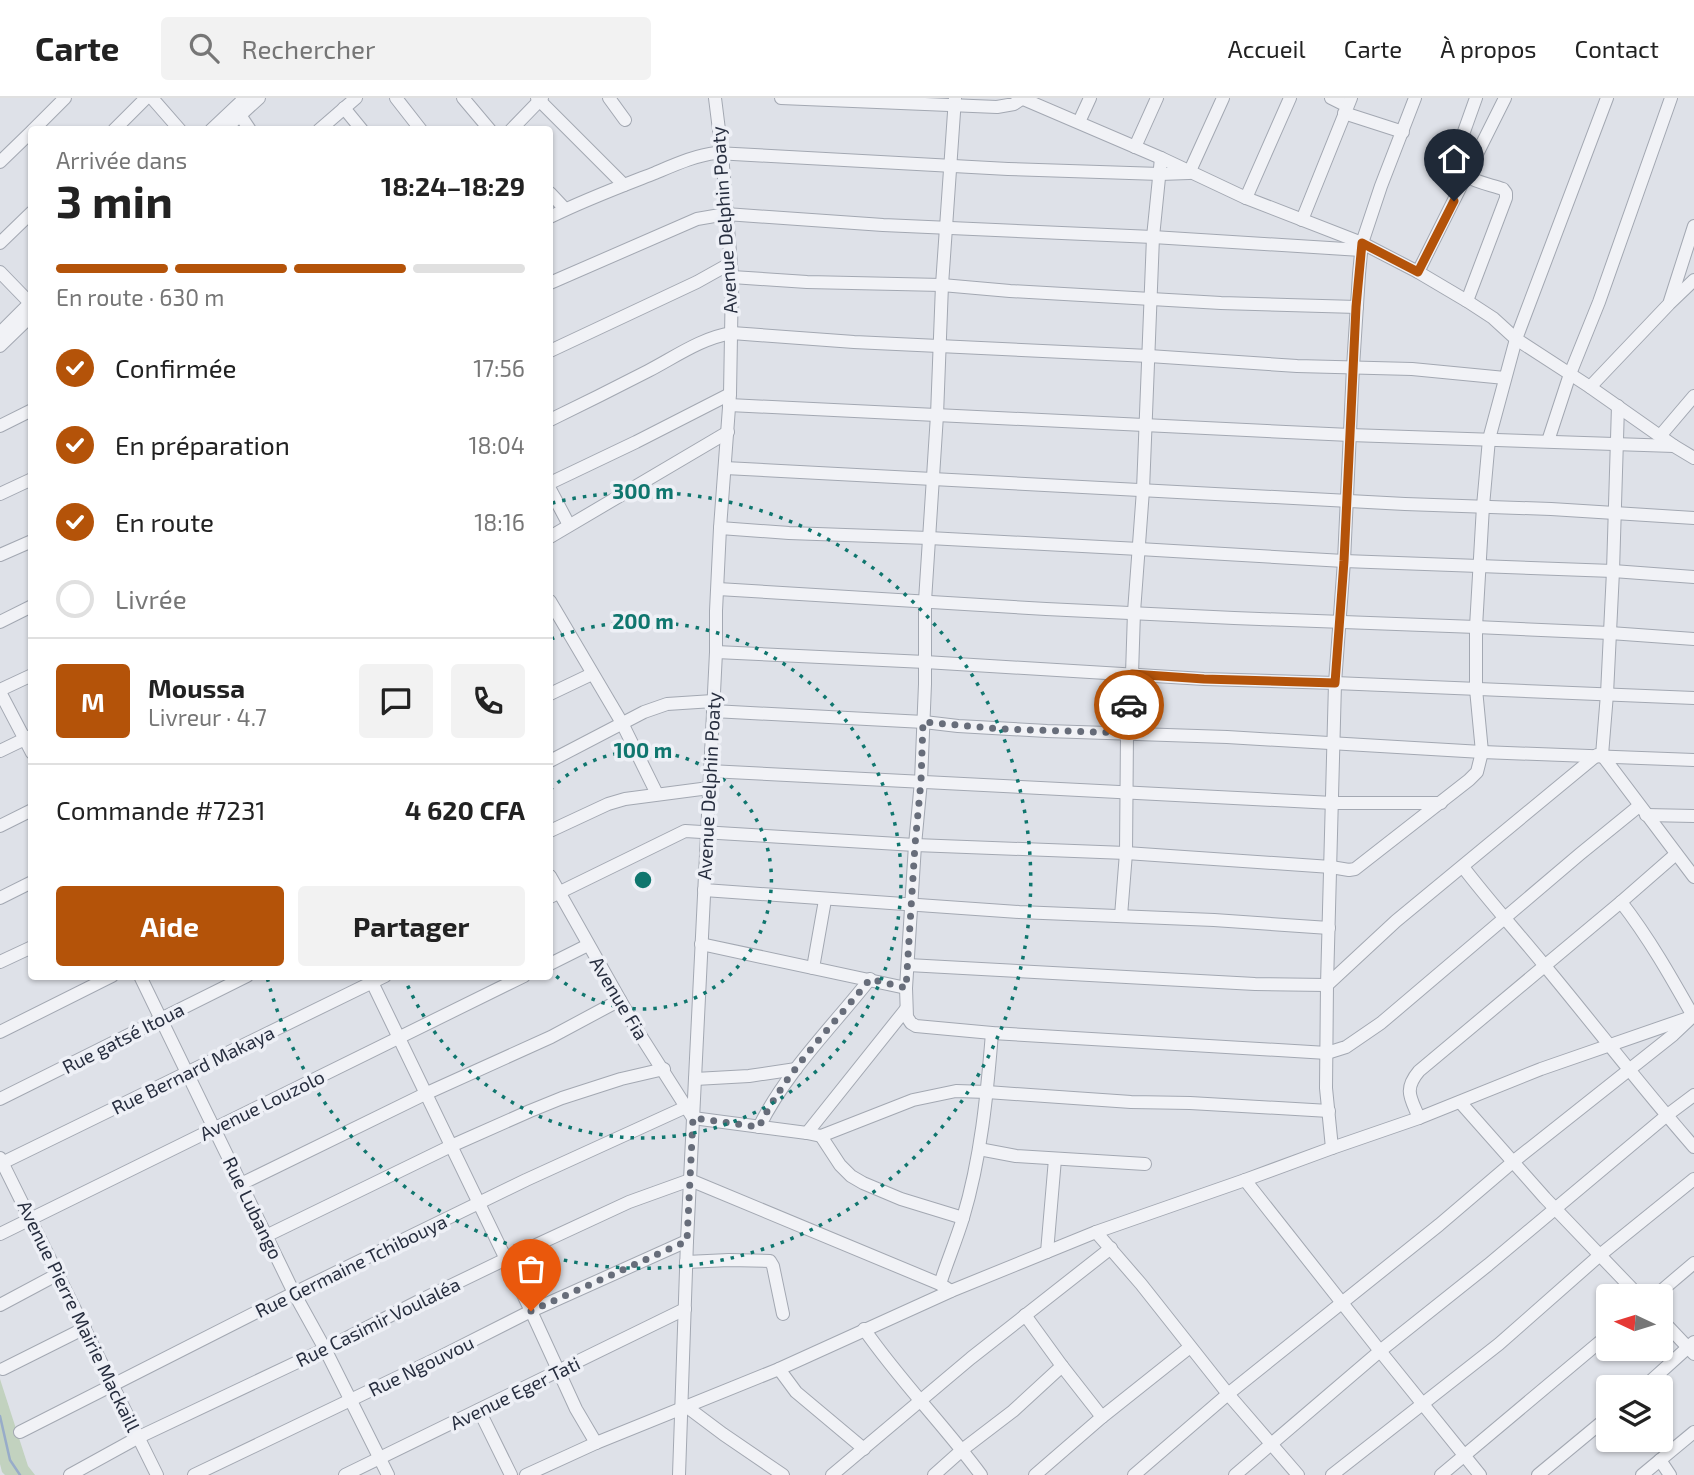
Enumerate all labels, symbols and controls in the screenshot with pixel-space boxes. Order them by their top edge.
search box [161,17,651,80]
text: Carte [35,28,119,68]
icon: search [185,29,223,67]
text: Rechercher [241,33,375,64]
text: Accueil [1228,34,1306,63]
text: Carte [1344,34,1402,63]
text: À propos [1440,34,1537,63]
text: Contact [1575,34,1659,63]
street label: Avenue Delphin Poaty [705,125,742,315]
pin [1424,129,1484,201]
icon: home [1435,140,1473,178]
text: Arrivée dans [56,146,187,174]
text: 18:24–18:29 [381,170,525,201]
text: 3 min [56,172,173,227]
text: En route · 630 m [56,283,224,311]
icon: check [56,349,94,387]
text: Confirmée [115,352,237,383]
text: 17:56 [473,354,525,382]
icon: check [56,426,94,464]
text: En préparation [115,429,290,460]
text: 18:04 [468,431,525,459]
text: 300 m [612,478,674,503]
icon: check [56,503,94,541]
text: En route [115,506,214,537]
text: 18:16 [474,508,525,536]
text: Livrée [115,583,187,614]
text: 200 m [612,608,674,633]
button: chat [359,664,433,738]
button: phone [451,664,525,738]
courier [1094,670,1164,740]
text: Moussa [148,672,245,703]
text: M [81,686,105,717]
icon: car [1110,686,1148,724]
street label: Avenue Delphin Poaty [692,691,725,880]
text: Livreur · 4.7 [148,703,267,731]
text: 100 m [614,737,672,762]
text: Commande #7231 [56,794,266,825]
text: 4 620 CFA [405,794,525,825]
centre of rings [631,868,655,892]
button: Aide [56,886,284,966]
button: Partager [298,886,525,966]
street label: Avenue Fia [586,952,653,1044]
street label: Rue gatsé Itoua [58,997,187,1078]
street label: Rue Bernard Makaya [108,1020,278,1119]
street label: Avenue Louzolo [196,1064,328,1145]
street label: Rue Lubango [219,1153,288,1263]
street label: Avenue Pierre Mairie Mackaill [13,1196,146,1436]
street label: Rue Germaine Tchibouya [251,1209,450,1322]
pin [501,1239,561,1311]
icon: bag [512,1250,550,1288]
street label: Rue Casimir Voulaléa [292,1272,464,1371]
north arrow [1596,1284,1673,1362]
map controls [1596,1284,1673,1452]
street label: Rue Ngouvou [364,1330,477,1401]
street label: Avenue Eger Tati [446,1351,584,1434]
button: layers [1596,1375,1673,1452]

